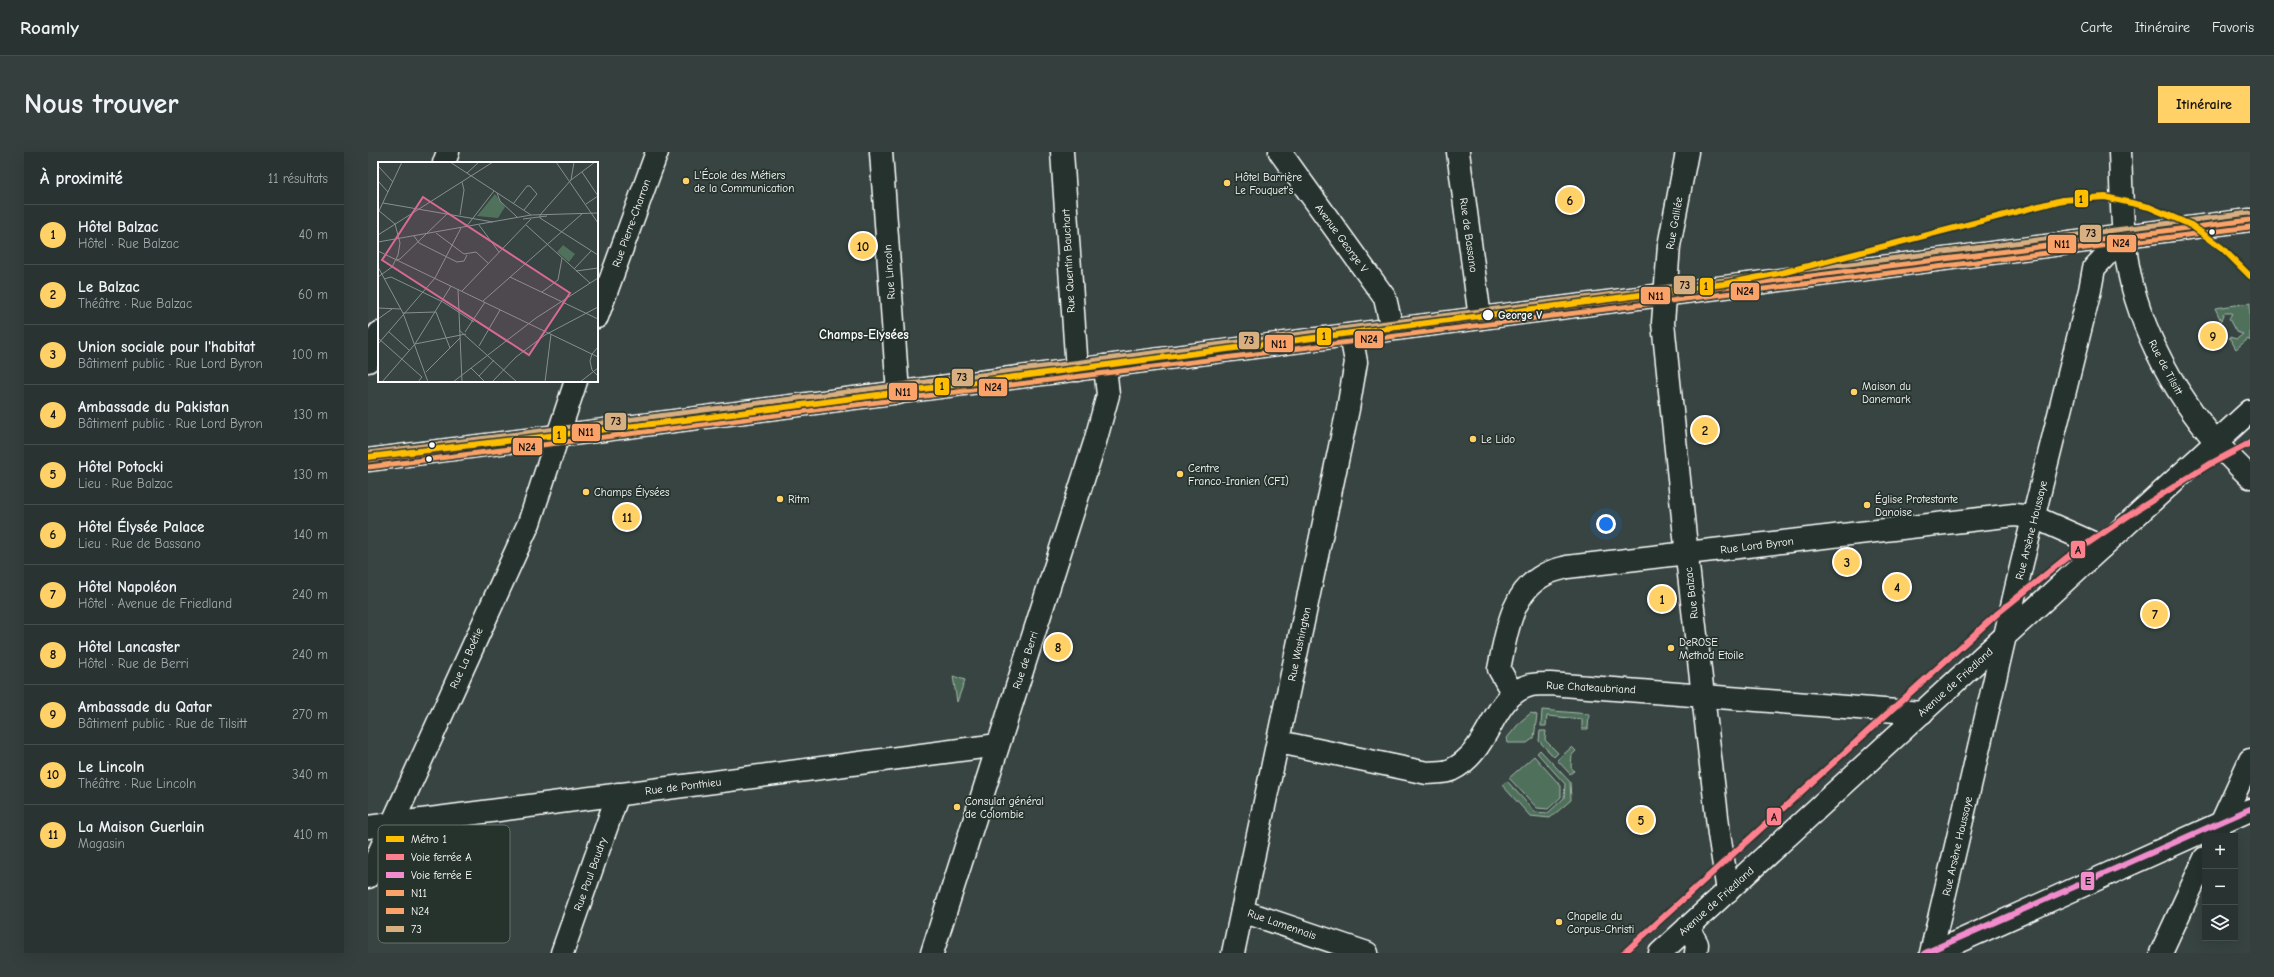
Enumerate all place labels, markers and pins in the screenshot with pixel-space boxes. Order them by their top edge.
place label: L'École des Métiers de la Communication [694,168,794,195]
place label: Hôtel Barrière Le Fouquet's [1235,171,1302,197]
marker: L'École des Métiers de la Communication [681,176,691,186]
marker: Hôtel Barrière Le Fouquet's [1222,178,1232,188]
pin: 6 [1557,185,1583,215]
unlabelled marker [2207,227,2217,237]
pin: 10 [850,231,876,261]
marker: George V [1481,308,1495,322]
place label: George V [1498,309,1542,322]
pin: 9 [2200,321,2226,351]
place label: Maison du Danemark [1862,380,1911,406]
marker: Maison du Danemark [1849,387,1859,397]
pin: 2 [1692,415,1718,445]
place label: Le Lido [1481,433,1515,446]
marker: Le Lido [1468,434,1478,444]
unlabelled marker [427,440,437,450]
unlabelled marker [424,454,434,464]
place label: Centre Franco-Iranien (CFI) [1188,462,1289,488]
marker: Centre Franco-Iranien (CFI) [1175,469,1185,479]
place label: Champs Élysées [594,485,670,499]
marker: Champs Élysées [581,487,591,497]
place label: Église Protestante Danoise [1875,492,1958,519]
place label: Ritm [788,493,809,506]
marker: Ritm [775,494,785,504]
marker: Église Protestante Danoise [1862,500,1872,510]
pin: 11 [614,502,640,532]
pin: 3 [1834,547,1860,577]
pin: 4 [1884,572,1910,602]
pin: 1 [1649,584,1675,614]
pin: 7 [2142,599,2168,629]
pin: 8 [1045,632,1071,662]
place label: DeROSE Method Etoile [1679,636,1744,662]
marker: DeROSE Method Etoile [1666,643,1676,653]
place label: Consulat général de Colombie [965,795,1044,821]
marker: Consulat général de Colombie [952,802,962,812]
pin: 5 [1628,805,1654,835]
place label: Chapelle du Corpus-Christi [1567,910,1634,936]
marker: Chapelle du Corpus-Christi [1554,917,1564,927]

